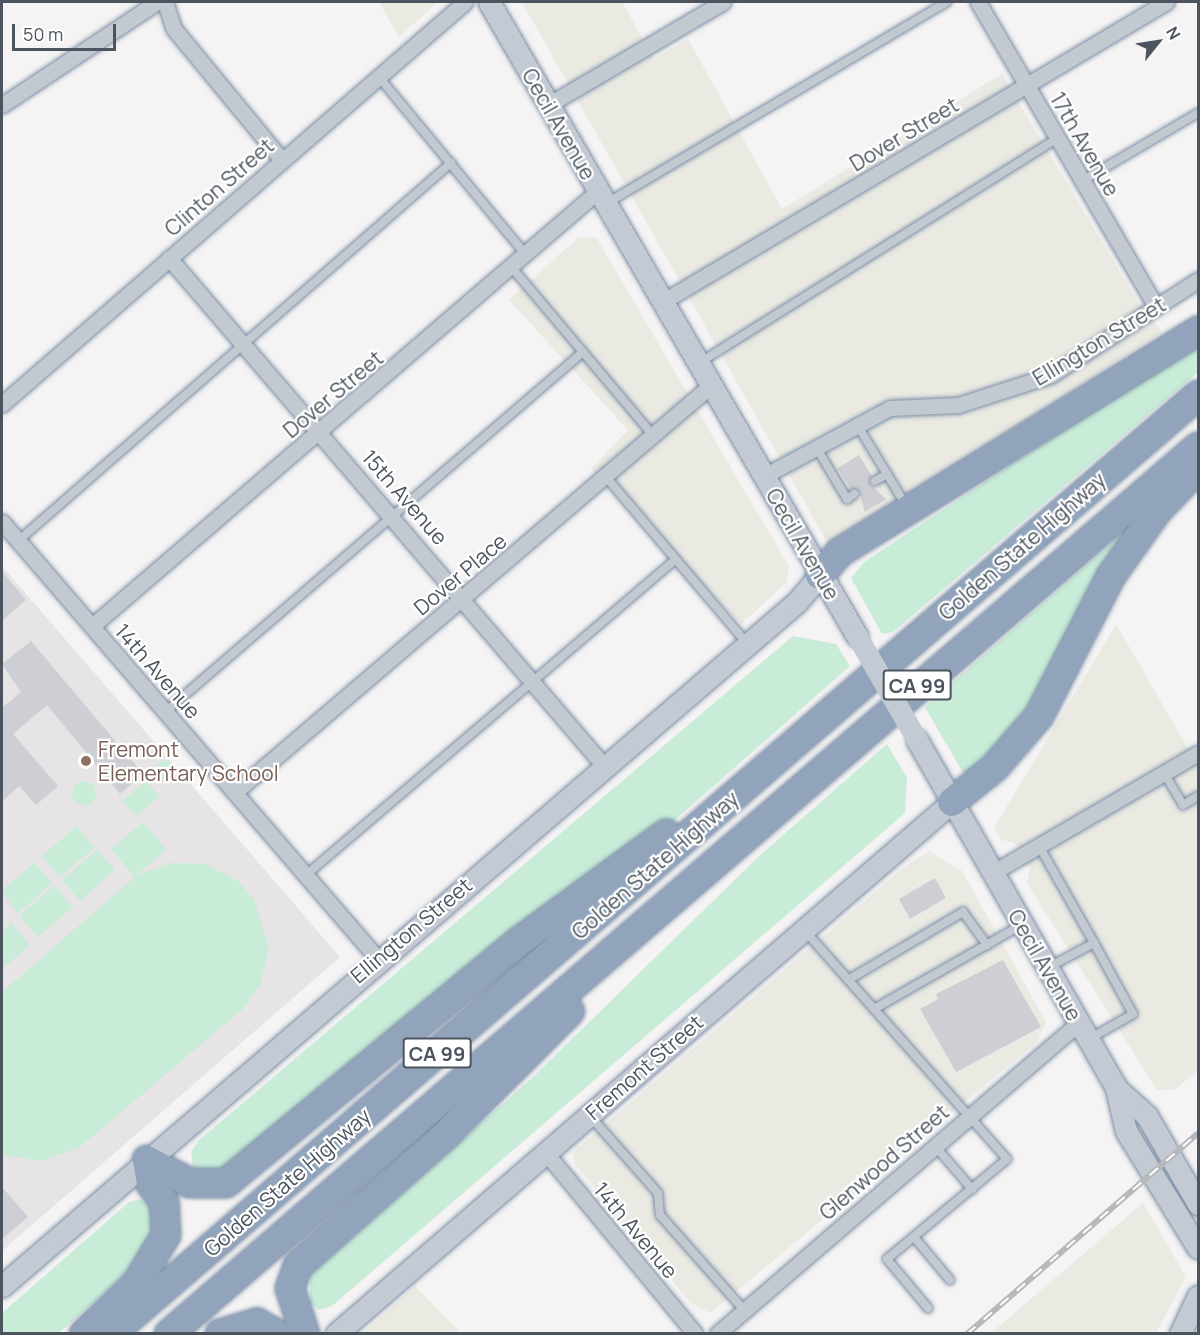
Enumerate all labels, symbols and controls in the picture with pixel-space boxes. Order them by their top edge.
scale bar [15,12,118,50]
north arrow [1128,12,1188,72]
text: 50 m [23,22,63,46]
text: N [1161,23,1186,43]
street label: Cecil Avenue [517,64,601,184]
street label: 17th Avenue [1045,88,1125,200]
street label: Dover Street [845,92,963,176]
street label: Clinton Street [159,133,279,241]
street label: Ellington Street [1028,291,1170,391]
street label: Dover Street [278,345,388,443]
street label: 15th Avenue [357,444,453,550]
street label: Golden State Highway [934,467,1110,625]
street label: Cecil Avenue [761,484,845,604]
street label: Dover Place [409,528,511,620]
street label: 14th Avenue [110,618,206,724]
road number: CA 99 [882,668,952,702]
place label: Fremont Elementary School [98,736,279,786]
marker: Fremont Elementary School [79,754,93,768]
street label: Golden State Highway [567,786,743,944]
street label: Ellington Street [345,872,477,988]
street label: Cecil Avenue [1003,905,1087,1025]
street label: Fremont Street [580,1009,708,1125]
road number: CA 99 [402,1036,472,1070]
street label: Glenwood Street [814,1099,954,1225]
street label: Golden State Highway [199,1103,375,1261]
street label: 14th Avenue [589,1177,683,1283]

